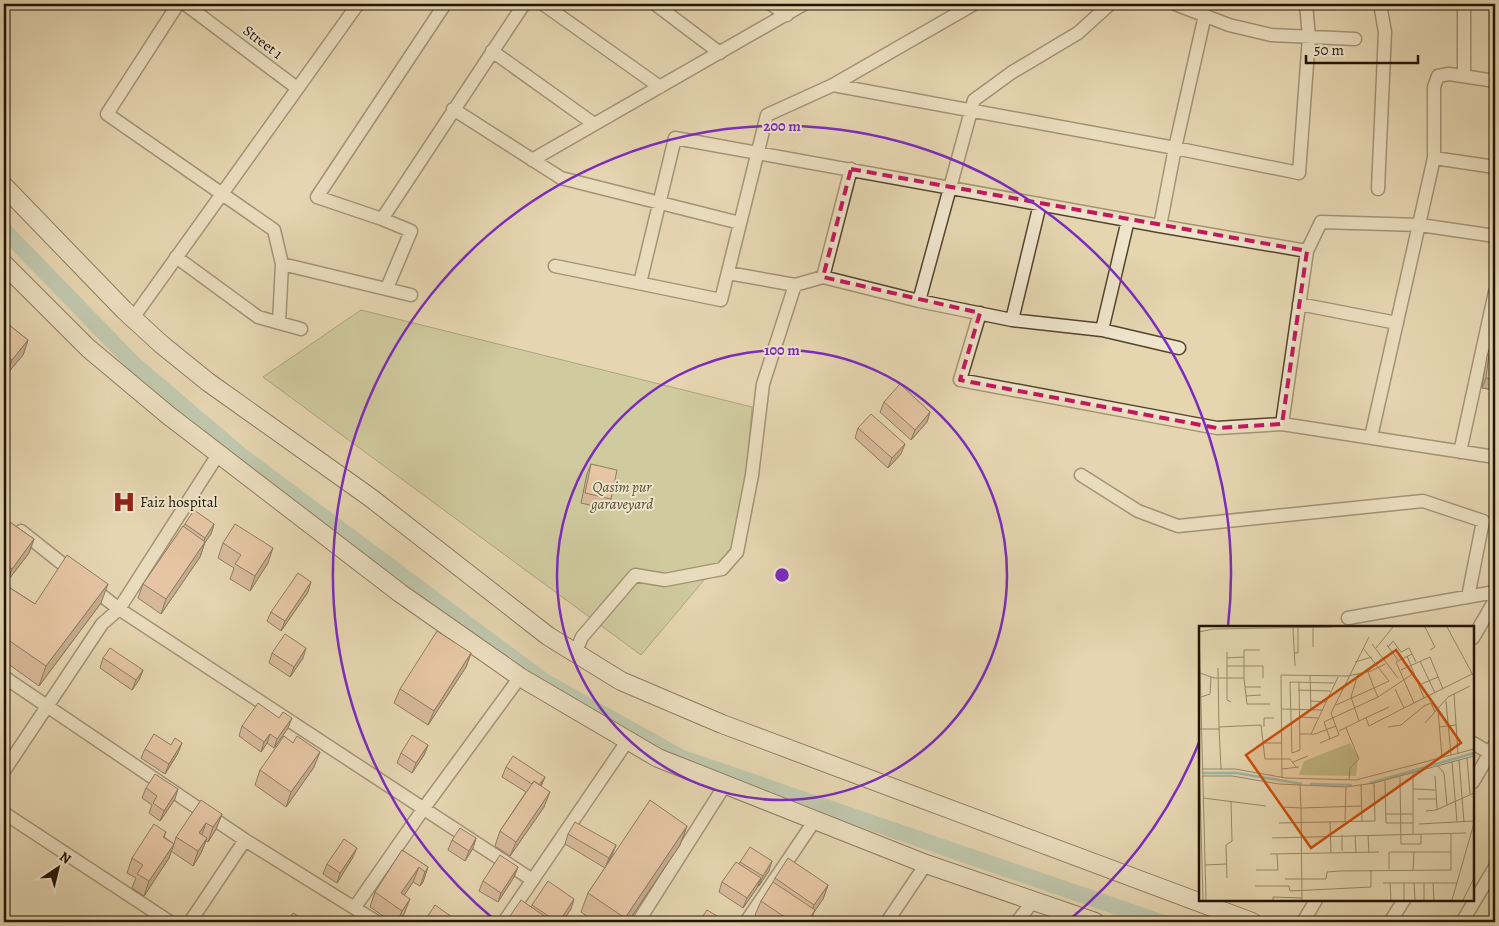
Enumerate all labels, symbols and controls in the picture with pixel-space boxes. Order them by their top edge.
street label: Street 1 [239,20,287,64]
scale bar [1306,32,1419,64]
text: 50 m [1314,40,1344,60]
text: 200 m [763,116,801,136]
text: 100 m [764,340,800,360]
park label: Qasim pur garaveyard [589,477,653,514]
hospital icon: Faiz hospital [111,489,137,515]
place label: Faiz hospital [140,492,218,512]
centre of rings [773,566,791,584]
inset map [1199,626,1474,901]
north arrow [32,844,82,894]
text: N [56,847,75,868]

